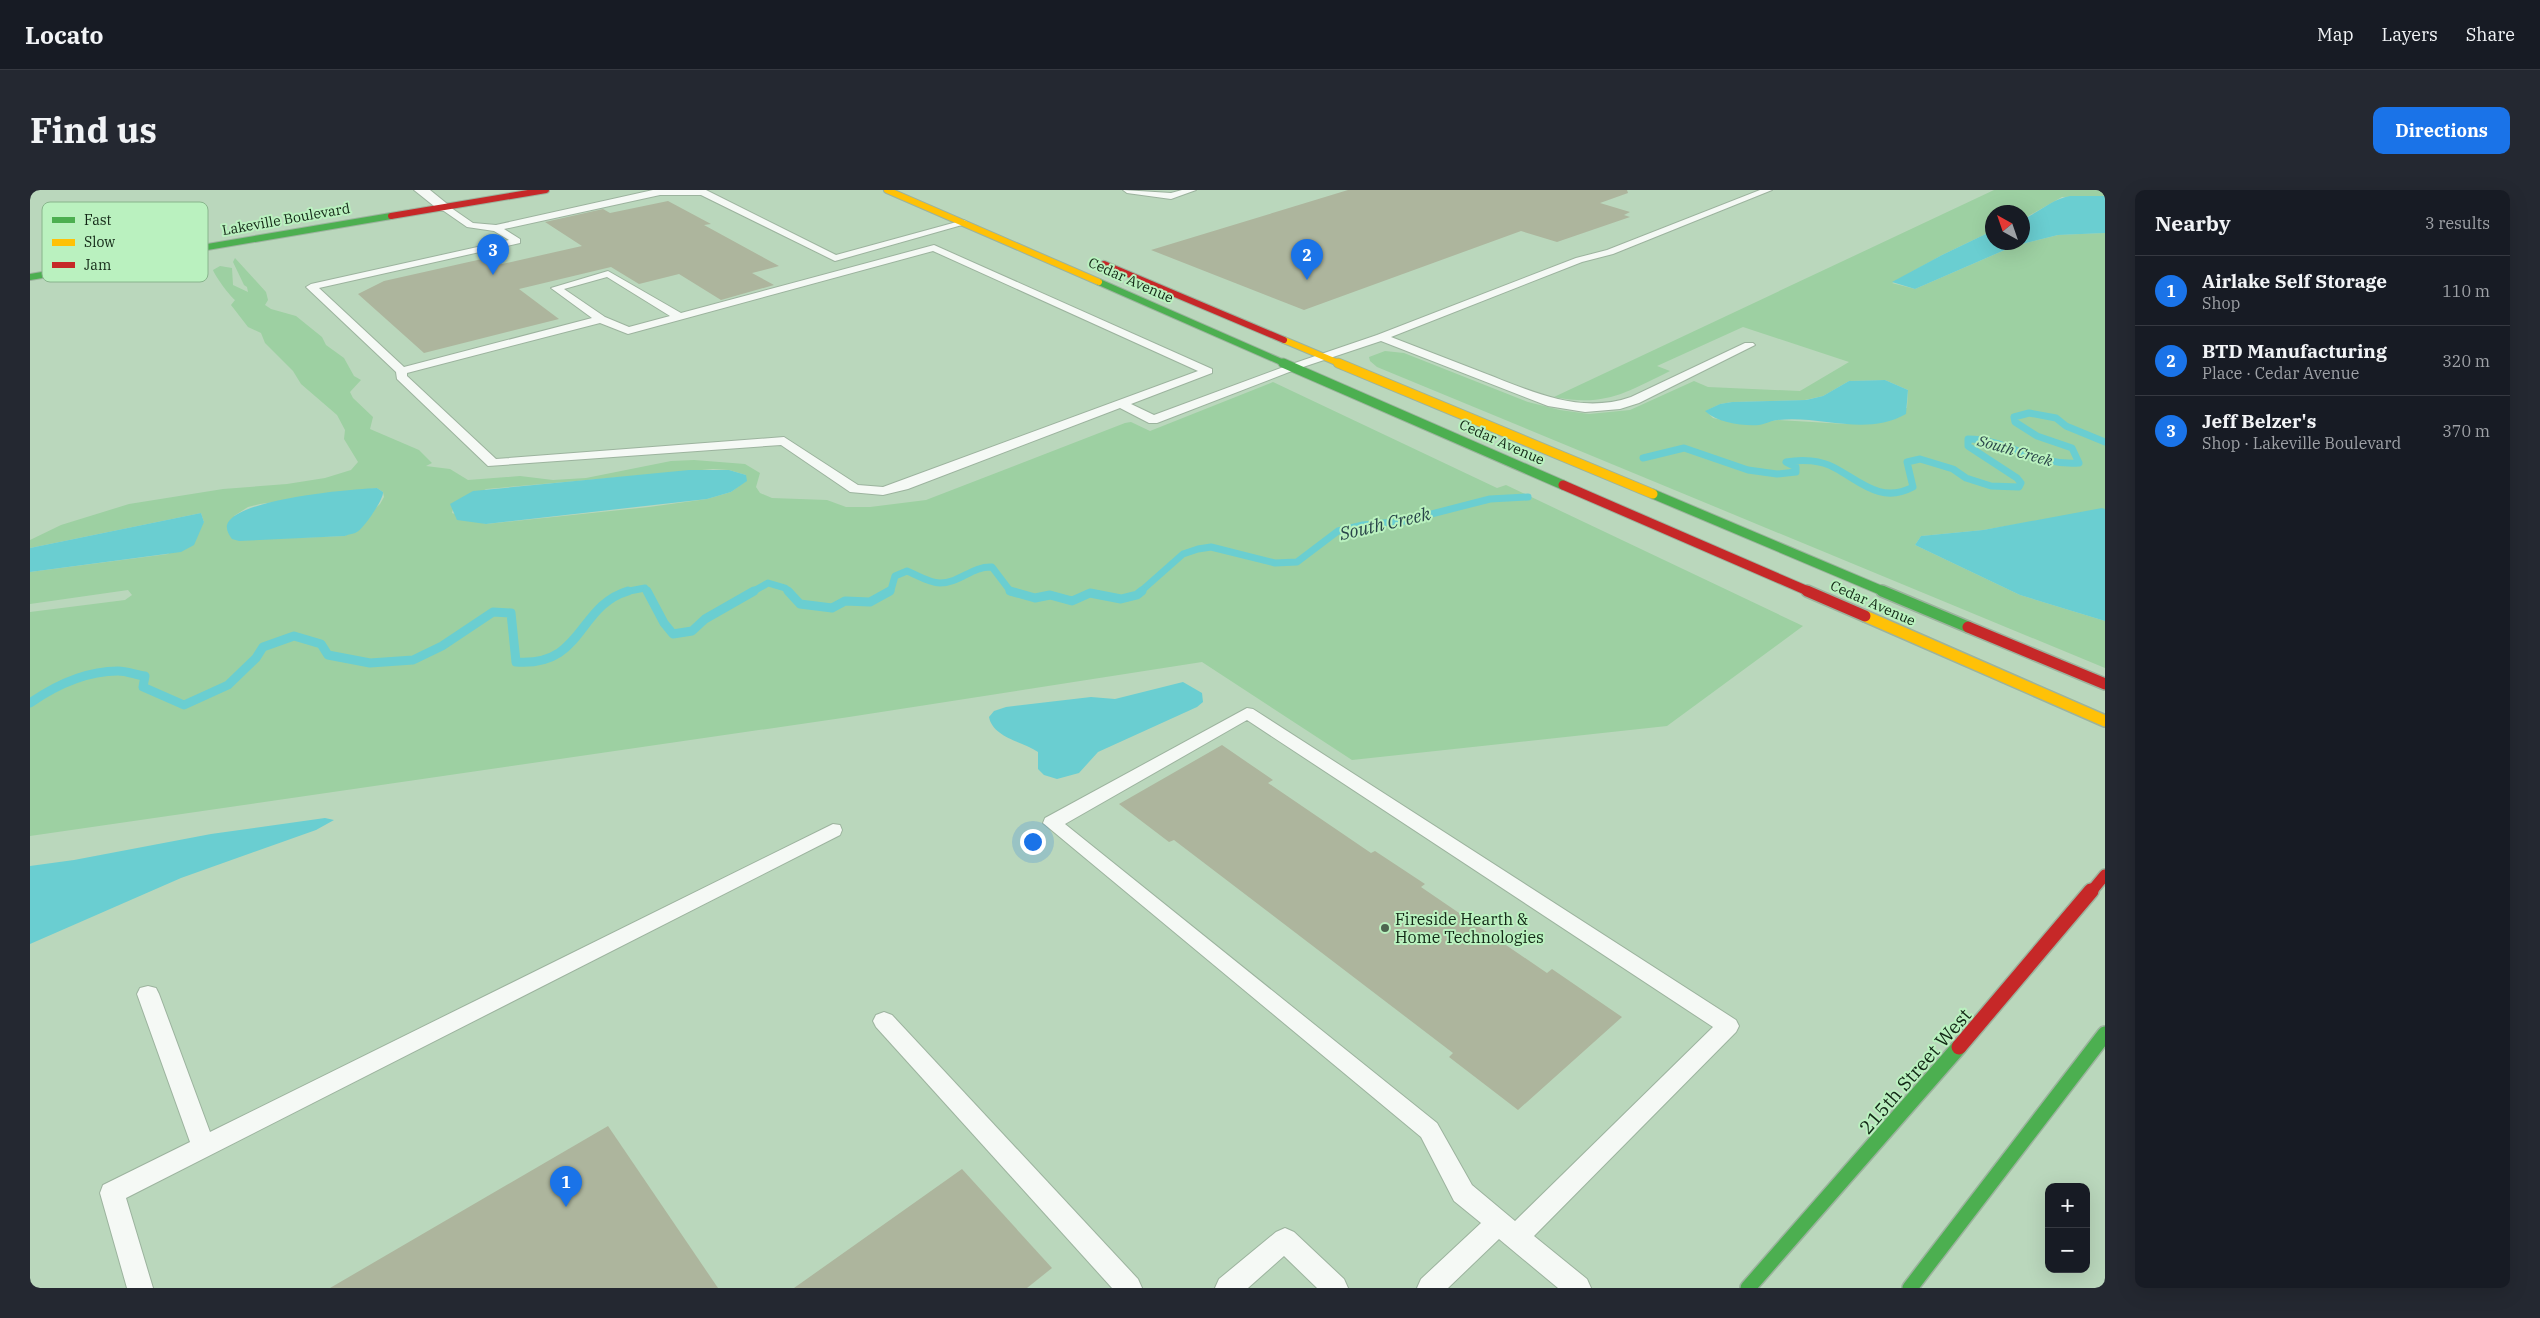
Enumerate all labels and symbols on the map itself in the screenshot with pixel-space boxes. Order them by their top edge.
street label: Lakeville Boulevard [221,199,352,239]
legend [42,202,208,282]
north arrow [1985,205,2030,250]
text: Fast [84,211,112,229]
text: Slow [84,233,115,251]
pin: 3 [477,234,509,275]
pin: 2 [1291,239,1323,280]
street label: Cedar Avenue [1086,253,1176,307]
text: Jam [84,256,111,274]
street label: Cedar Avenue [1457,415,1547,469]
water label: South Creek [1974,430,2055,470]
water label: South Creek [1336,502,1433,545]
street label: Cedar Avenue [1828,576,1918,630]
your location [1020,829,1046,855]
place label: Fireside Hearth & Home Technologies [1395,909,1544,947]
marker: Fireside Hearth & Home Technologies [1379,922,1391,934]
street label: 215th Street West [1854,1003,1976,1139]
pin: 1 [550,1166,582,1207]

